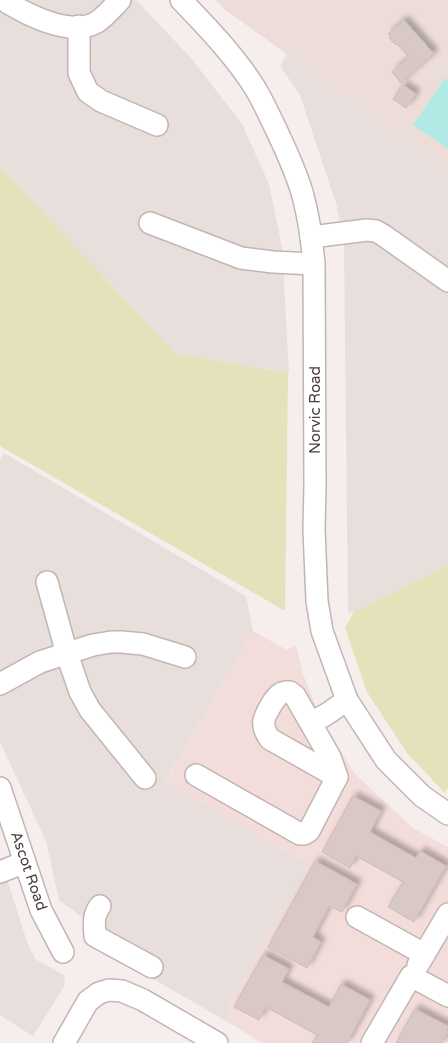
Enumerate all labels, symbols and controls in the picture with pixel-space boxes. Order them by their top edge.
street label: Norvic Road [306,366,324,454]
street label: Ascot Road [7,829,51,913]

